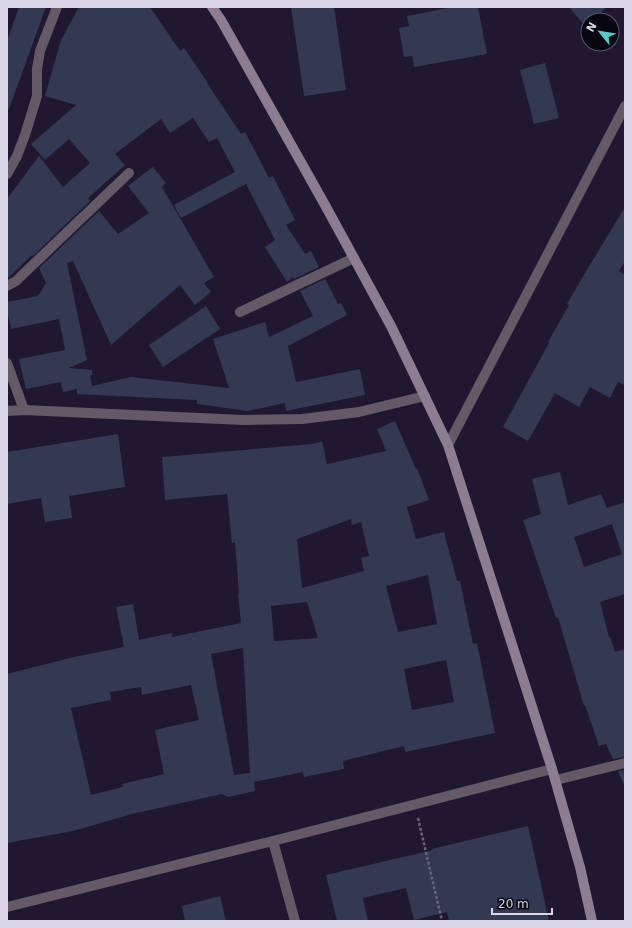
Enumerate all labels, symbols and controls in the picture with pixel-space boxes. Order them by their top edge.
north arrow [580,12,620,52]
text: N [584,20,600,34]
scale bar [492,890,552,916]
text: 20 m [498,897,529,911]

